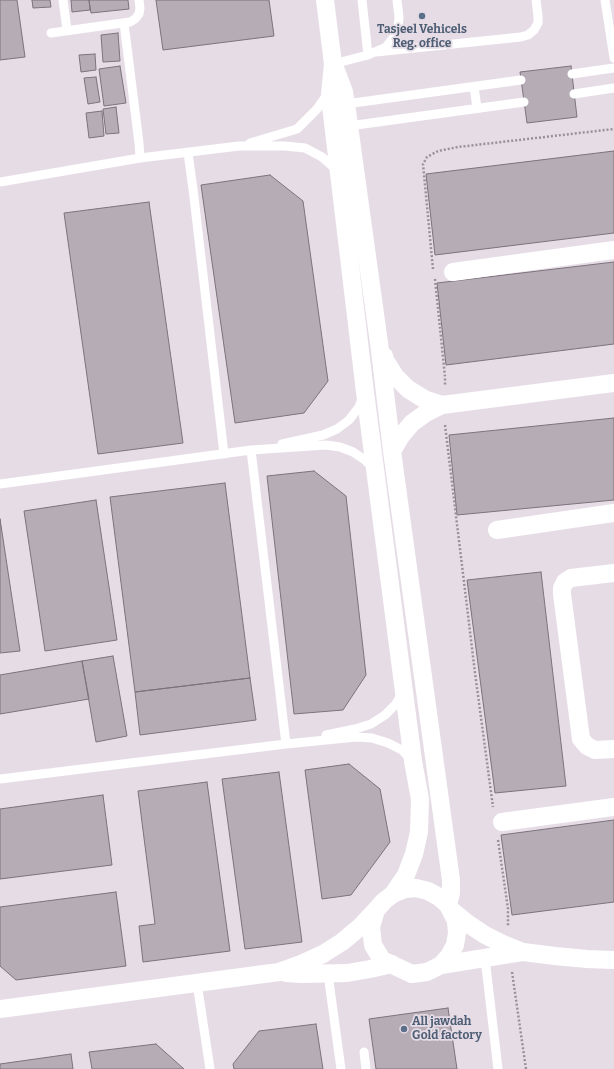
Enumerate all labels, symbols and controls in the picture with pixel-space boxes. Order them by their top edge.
marker: Tasjeel Vehicels Reg. office [417,11,427,21]
place label: Tasjeel Vehicels Reg. office [377,23,467,51]
place label: All jawdah Gold factory [412,1015,482,1043]
marker: All jawdah Gold factory [399,1024,409,1034]

